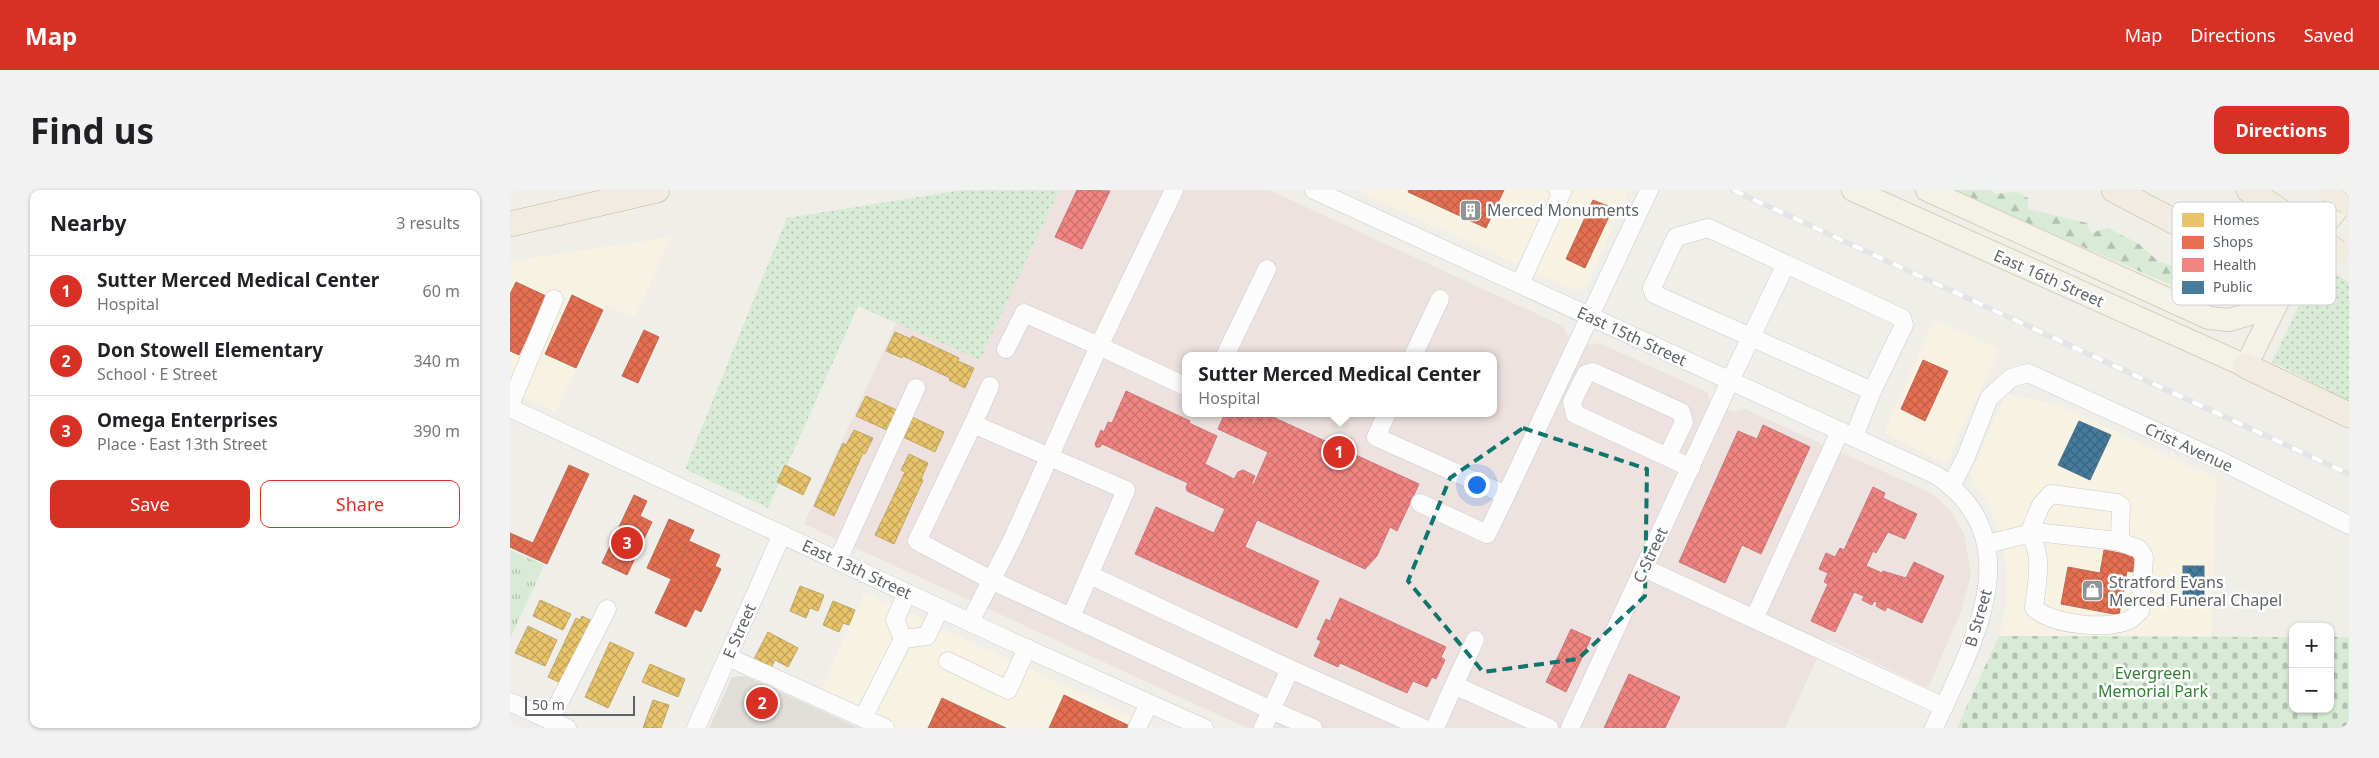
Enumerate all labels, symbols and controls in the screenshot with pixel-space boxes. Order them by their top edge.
text: Map [25,19,77,52]
text: Map [2125,23,2162,47]
text: Directions [2190,23,2276,47]
text: Saved [2304,23,2354,47]
button: Directions [2214,106,2349,154]
text: Find us [30,107,154,154]
building icon: Merced Monuments [1459,198,1483,222]
place label: Merced Monuments [1487,199,1639,221]
legend [2172,202,2336,305]
text: Nearby [50,209,126,237]
text: Homes [2213,210,2260,229]
text: 3 results [396,212,460,234]
text: Shops [2213,232,2253,251]
street label: East 16th Street [1990,244,2108,312]
text: Health [2213,255,2256,274]
text: Sutter Merced Medical Center [97,267,379,293]
text: Public [2213,277,2253,296]
text: 1 [61,280,71,302]
text: 60 m [423,280,460,302]
text: Hospital [97,293,159,315]
street label: East 15th Street [1574,301,1690,371]
text: Don Stowell Elementary [97,337,323,363]
text: 2 [61,350,71,372]
text: 340 m [413,350,460,372]
popup [1182,352,1497,417]
text: Sutter Merced Medical Center [1198,361,1481,387]
text: School · E Street [97,363,217,385]
text: Hospital [1198,387,1260,409]
text: Omega Enterprises [97,407,278,433]
street label: Crist Avenue [2141,417,2237,477]
text: 3 [61,420,71,442]
text: 390 m [413,420,460,442]
text: Place · East 13th Street [97,433,267,455]
pin: 1 [1323,433,1355,471]
your location [1464,472,1490,498]
button: Save [50,480,250,528]
button: Share [260,480,460,528]
street label: C Street [1628,523,1673,586]
pin: 3 [611,524,643,562]
street label: East 13th Street [799,534,915,604]
place label: Stratford Evans Merced Funeral Chapel [2109,571,2282,611]
shop icon: Stratford Evans Merced Funeral Chapel [2081,579,2105,603]
street label: B Street [1959,586,1997,650]
street label: E Street [717,600,761,662]
map controls [2289,623,2334,713]
button: + [2289,623,2334,668]
park label: Evergreen Memorial Park [2098,662,2208,702]
button: − [2289,668,2334,713]
pin: 2 [746,684,778,722]
scale bar [525,693,635,716]
text: 50 m [532,695,565,714]

